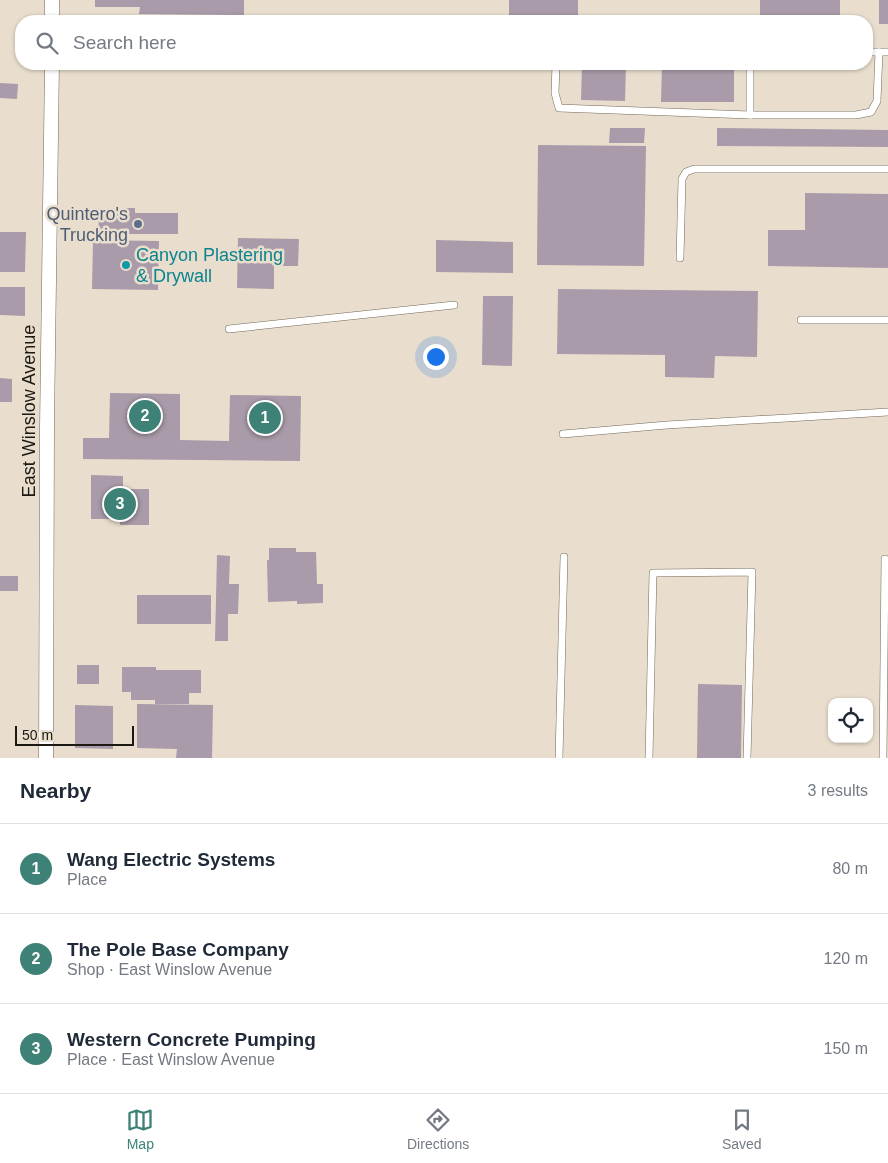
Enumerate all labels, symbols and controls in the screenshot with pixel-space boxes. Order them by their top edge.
search box [15,15,873,70]
icon: search [33,29,61,57]
text: Search here [73,32,177,53]
place label: Quintero's Trucking [47,204,128,245]
marker: Quintero's Trucking [132,218,144,230]
place label: Canyon Plastering & Drywall [136,245,283,286]
marker: Canyon Plastering & Drywall [120,259,132,271]
street label: East Winslow Avenue [19,325,39,497]
your location [423,344,449,370]
pin: 2 [129,397,161,435]
pin: 1 [249,399,281,437]
pin: 3 [104,485,136,523]
map controls [828,698,873,743]
button: locate [828,698,873,743]
scale bar [15,723,134,746]
text: 50 m [22,727,53,743]
text: Nearby [20,779,91,802]
text: 3 results [808,782,868,799]
text: Wang Electric Systems [67,849,275,870]
text: 1 [32,860,40,877]
text: 80 m [832,860,868,877]
text: Place [67,871,107,888]
text: The Pole Base Company [67,939,289,960]
text: 2 [32,950,40,967]
text: 120 m [824,950,868,967]
text: Shop · East Winslow Avenue [67,961,272,978]
text: Western Concrete Pumping [67,1029,316,1050]
text: 3 [32,1040,40,1057]
text: 150 m [824,1040,868,1057]
text: Place · East Winslow Avenue [67,1051,275,1068]
tab: Map [126,1106,154,1152]
tab: Directions [407,1106,469,1152]
tab: Saved [722,1106,762,1152]

